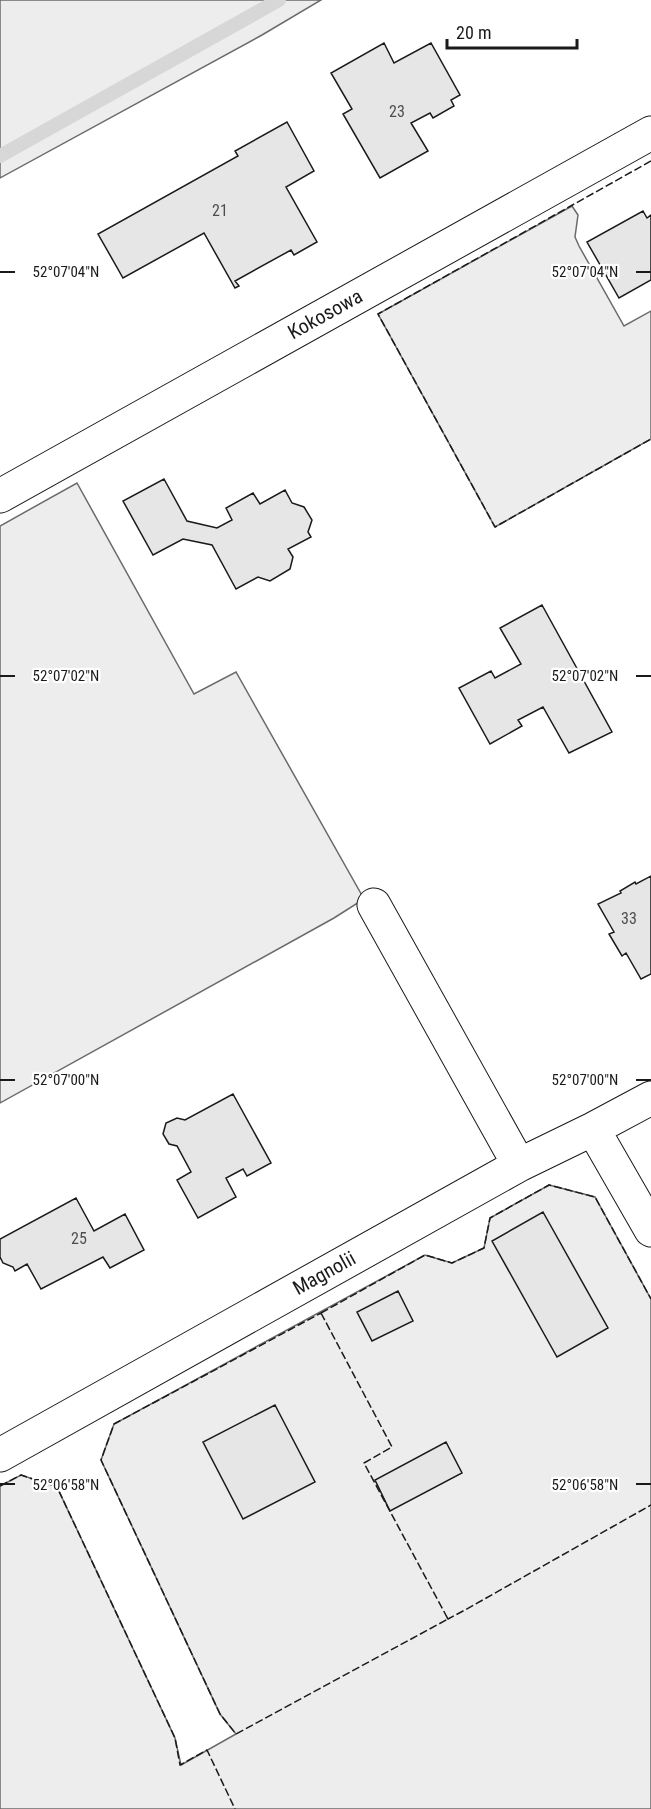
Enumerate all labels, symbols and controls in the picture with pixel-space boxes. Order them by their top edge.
scale bar [447,12,578,50]
text: 20 m [456,22,491,43]
house number: 23 [389,102,405,121]
house number: 21 [212,201,228,220]
text: 52°07'04"N [33,263,99,281]
text: 52°07'04"N [552,263,618,281]
street label: Kokosowa [284,284,366,344]
text: 52°07'02"N [33,667,99,685]
text: 52°07'02"N [552,667,618,685]
house number: 33 [621,909,637,928]
text: 52°07'00"N [33,1071,99,1089]
text: 52°07'00"N [552,1071,618,1089]
house number: 25 [71,1229,87,1248]
street label: Magnolii [288,1246,360,1300]
text: 52°06'58"N [33,1476,99,1494]
text: 52°06'58"N [552,1476,618,1494]

